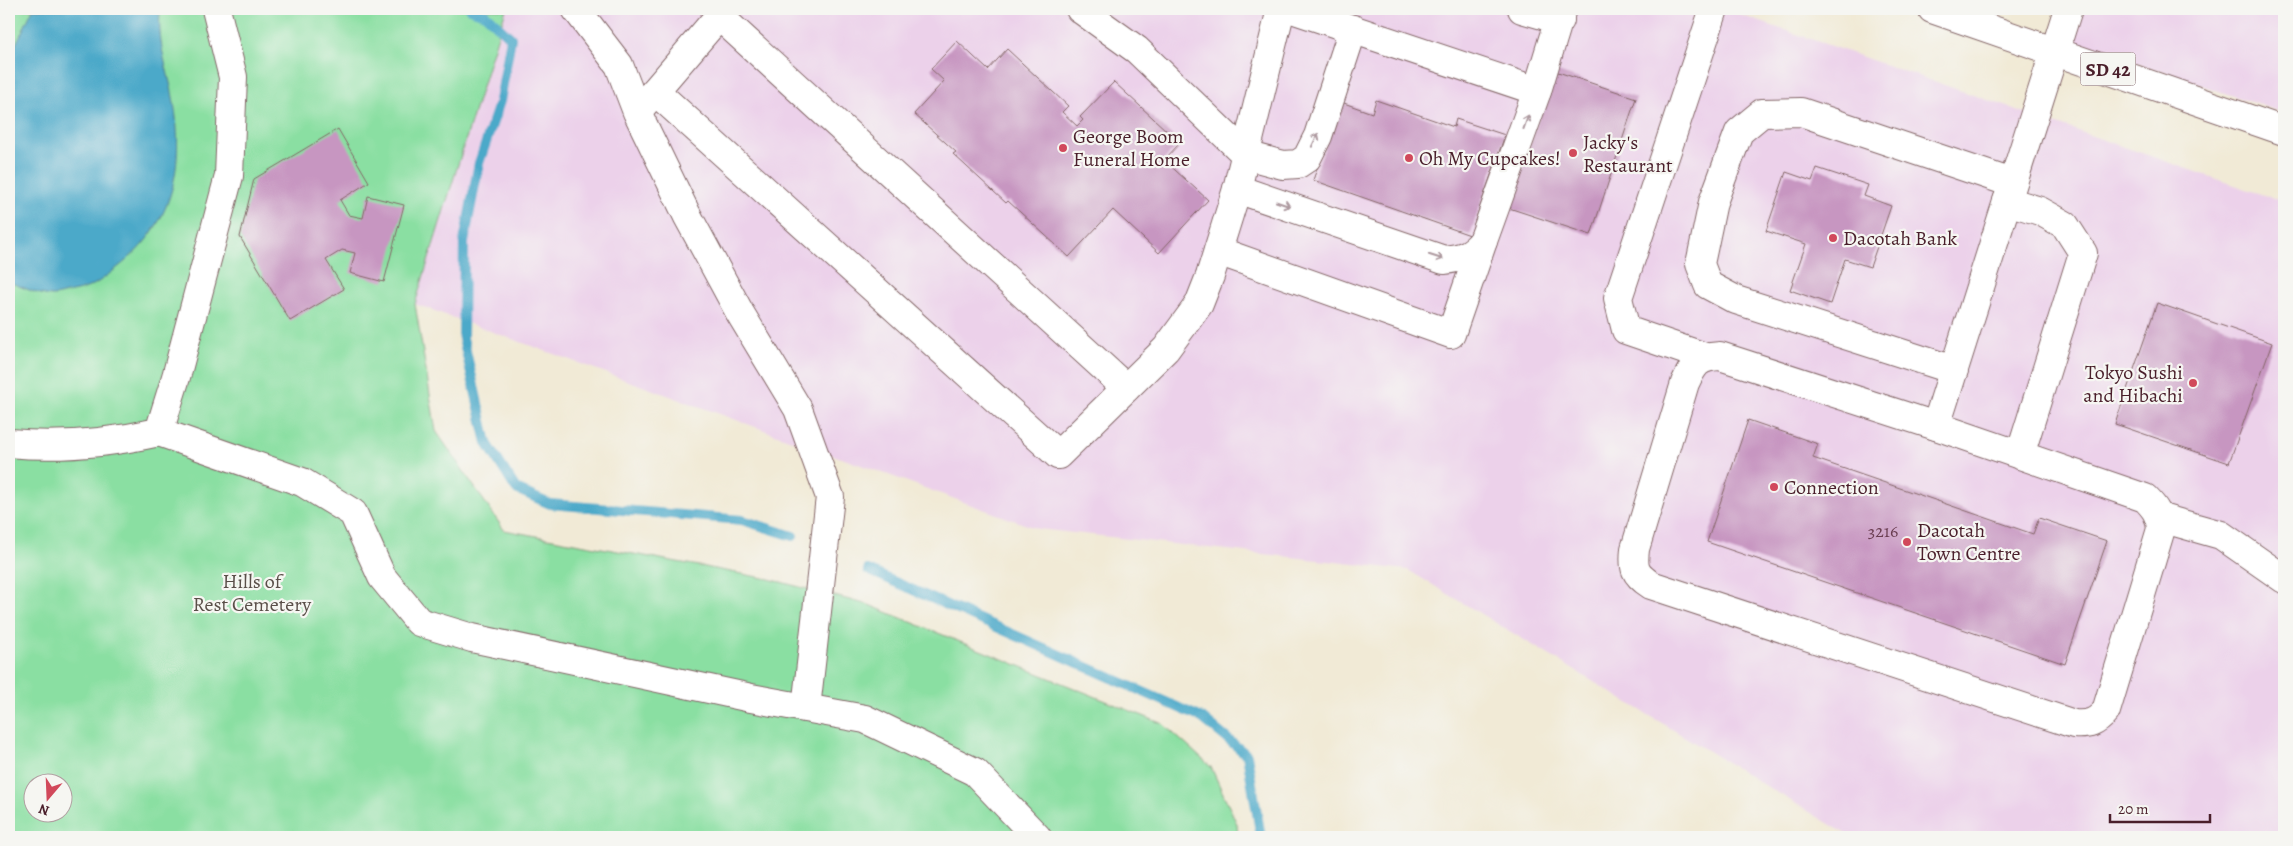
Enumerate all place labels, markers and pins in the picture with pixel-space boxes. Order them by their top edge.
place label: George Boom Funeral Home [1073,123,1190,173]
place label: Jacky's Restaurant [1583,129,1673,179]
marker: George Boom Funeral Home [1057,142,1069,154]
place label: Oh My Cupcakes! [1419,145,1561,172]
marker: Jacky's Restaurant [1567,147,1579,159]
marker: Oh My Cupcakes! [1403,152,1415,164]
place label: Dacotah Bank [1843,225,1957,252]
marker: Dacotah Bank [1827,232,1839,244]
place label: Tokyo Sushi and Hibachi [2083,359,2183,409]
marker: Tokyo Sushi and Hibachi [2187,377,2199,389]
place label: Connection [1784,474,1879,501]
marker: Connection [1768,481,1780,493]
place label: Dacotah Town Centre [1917,517,2020,567]
marker: Dacotah Town Centre [1901,536,1913,548]

